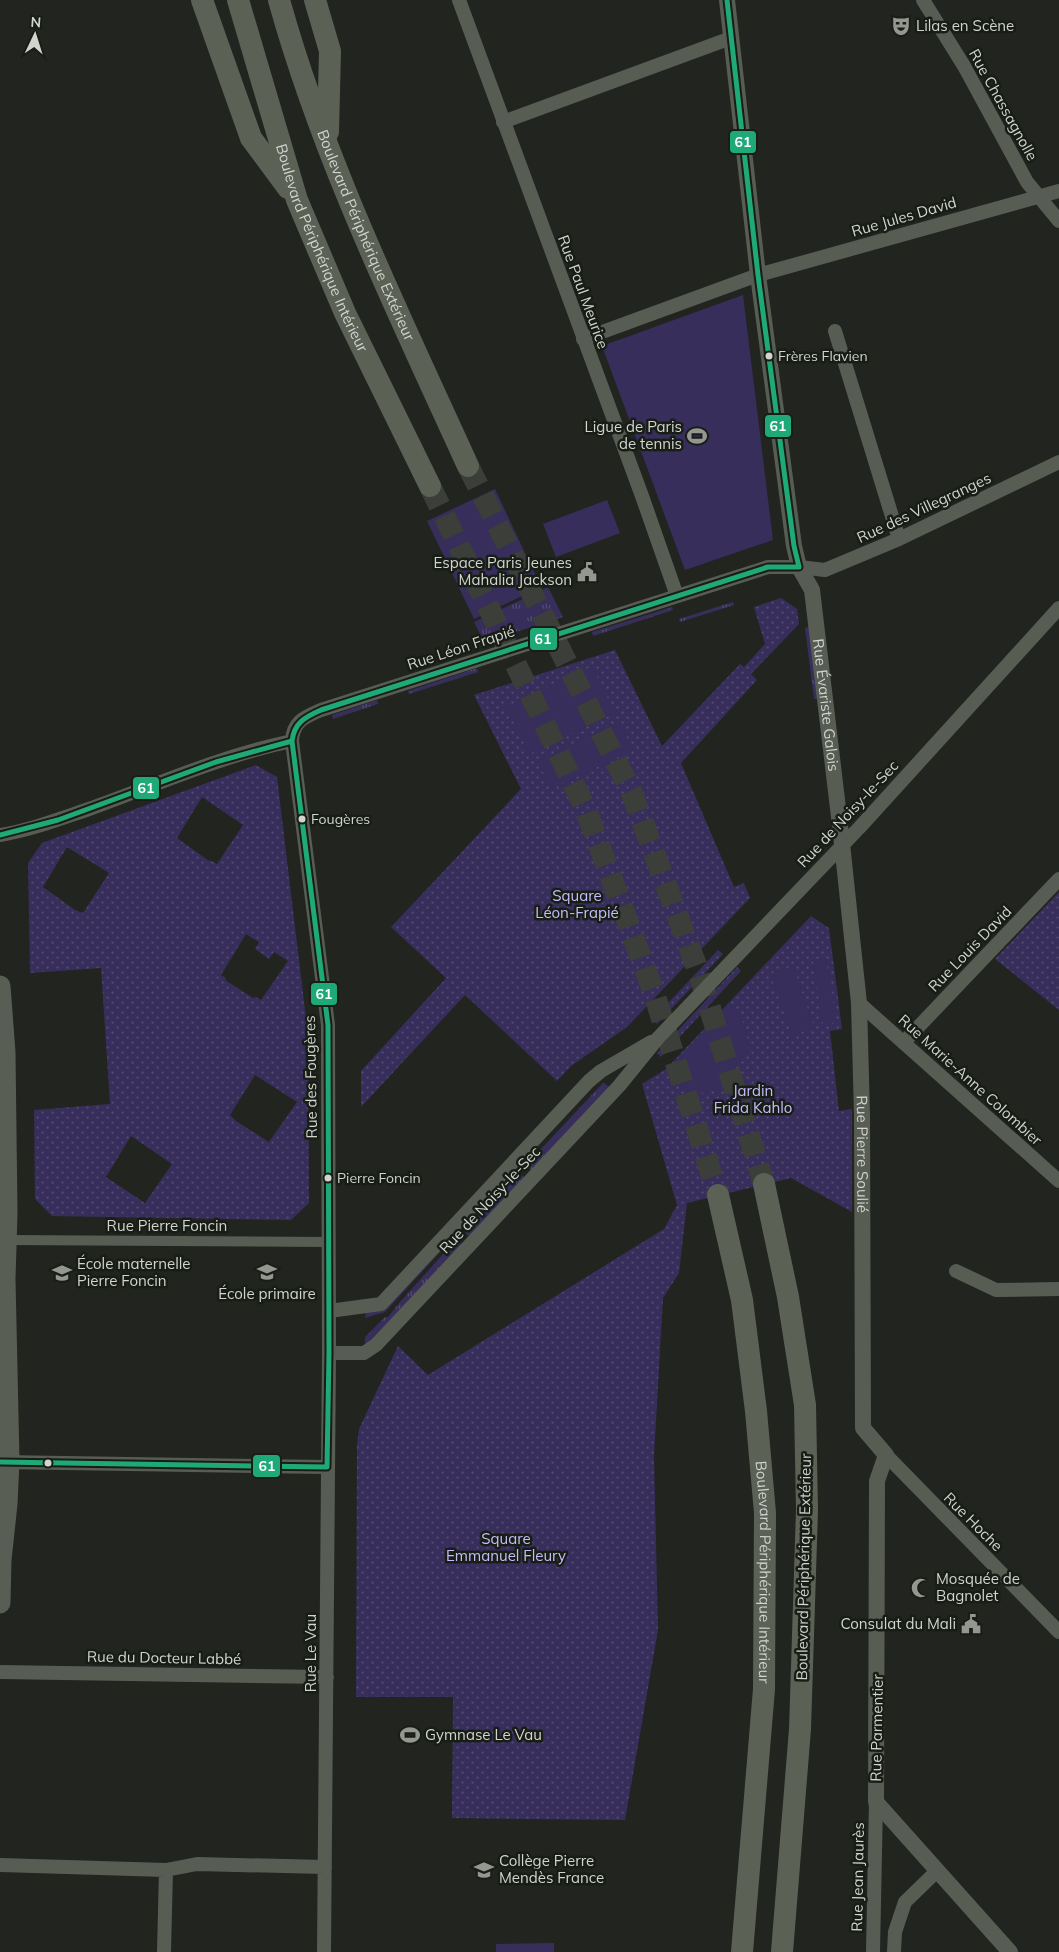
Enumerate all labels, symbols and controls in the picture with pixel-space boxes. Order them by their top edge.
north arrow [10,10,60,60]
text: N [30,13,42,31]
theatre icon: Lilas en Scène [890,15,912,37]
place label: Lilas en Scène [916,16,1014,35]
street label: Rue Chassagnolle [965,46,1042,164]
street label: Boulevard Périphérique Extérieur [313,127,420,344]
line badge: 61 [729,130,757,154]
text: 61 [735,133,751,151]
street label: Boulevard Périphérique Intérieur [272,142,373,355]
street label: Rue Jules David [849,192,959,241]
street label: Rue Paul Meurice [554,232,613,351]
place label: Frères Flavien [778,347,868,365]
marker: Frères Flavien [764,351,774,361]
line badge: 61 [764,414,792,438]
place label: Ligue de Paris de tennis [585,417,682,453]
text: 61 [770,417,786,435]
sports icon: Ligue de Paris de tennis [686,425,708,447]
street label: Rue des Villegranges [854,468,994,547]
place label: Espace Paris Jeunes Mahalia Jackson [434,553,572,589]
public building icon: Espace Paris Jeunes Mahalia Jackson [576,561,598,583]
street label: Rue Léon Frapié [405,621,517,674]
line badge: 61 [529,627,558,651]
text: 61 [535,630,551,648]
street label: Rue Évariste Galois [809,638,844,772]
street label: Rue de Noisy-le-Sec [793,756,902,871]
line badge: 61 [132,776,160,800]
text: 61 [138,779,154,797]
place label: Fougères [311,810,370,828]
marker: Fougères [297,814,307,824]
park label: Square Léon-Frapié [535,886,619,922]
street label: Rue Louis David [924,902,1015,996]
line badge: 61 [310,982,338,1006]
text: 61 [316,985,332,1003]
street label: Rue Marie-Anne Colombier [895,1010,1047,1150]
street label: Rue des Fougères [300,1015,321,1139]
park label: Jardin Frida Kahlo [714,1081,792,1117]
street label: Rue Pierre Soulié [852,1095,872,1213]
street label: Rue de Noisy-le-Sec [435,1142,544,1257]
place label: Pierre Foncin [337,1169,421,1187]
marker: Pierre Foncin [323,1173,333,1183]
street label: Rue Pierre Foncin [107,1216,227,1235]
place label: École maternelle Pierre Foncin [77,1254,190,1290]
school or university icon: École primaire [256,1261,278,1283]
school or university icon: École maternelle Pierre Foncin [51,1262,73,1284]
place label: École primaire [218,1284,316,1303]
street label: Boulevard Périphérique Extérieur [792,1453,815,1681]
line badge: 61 [252,1454,281,1478]
text: 61 [259,1457,275,1475]
unlabelled marker [43,1458,53,1468]
street label: Boulevard Périphérique Intérieur [751,1460,775,1684]
street label: Rue Hoche [940,1488,1007,1555]
park label: Square Emmanuel Fleury [446,1529,566,1565]
place label: Mosquée de Bagnolet [936,1569,1020,1605]
mosque icon: Mosquée de Bagnolet [910,1577,932,1599]
public building icon: Consulat du Mali [960,1613,982,1635]
street label: Rue Le Vau [301,1614,320,1692]
place label: Consulat du Mali [840,1614,956,1633]
street label: Rue du Docteur Labbé [87,1647,241,1668]
street label: Rue Parmentier [866,1674,887,1782]
sports icon: Gymnase Le Vau [399,1724,421,1746]
place label: Gymnase Le Vau [425,1725,542,1744]
street label: Rue Jean Jaurès [847,1822,868,1932]
place label: Collège Pierre Mendès France [499,1851,604,1887]
school or university icon: Collège Pierre Mendès France [473,1859,495,1881]

